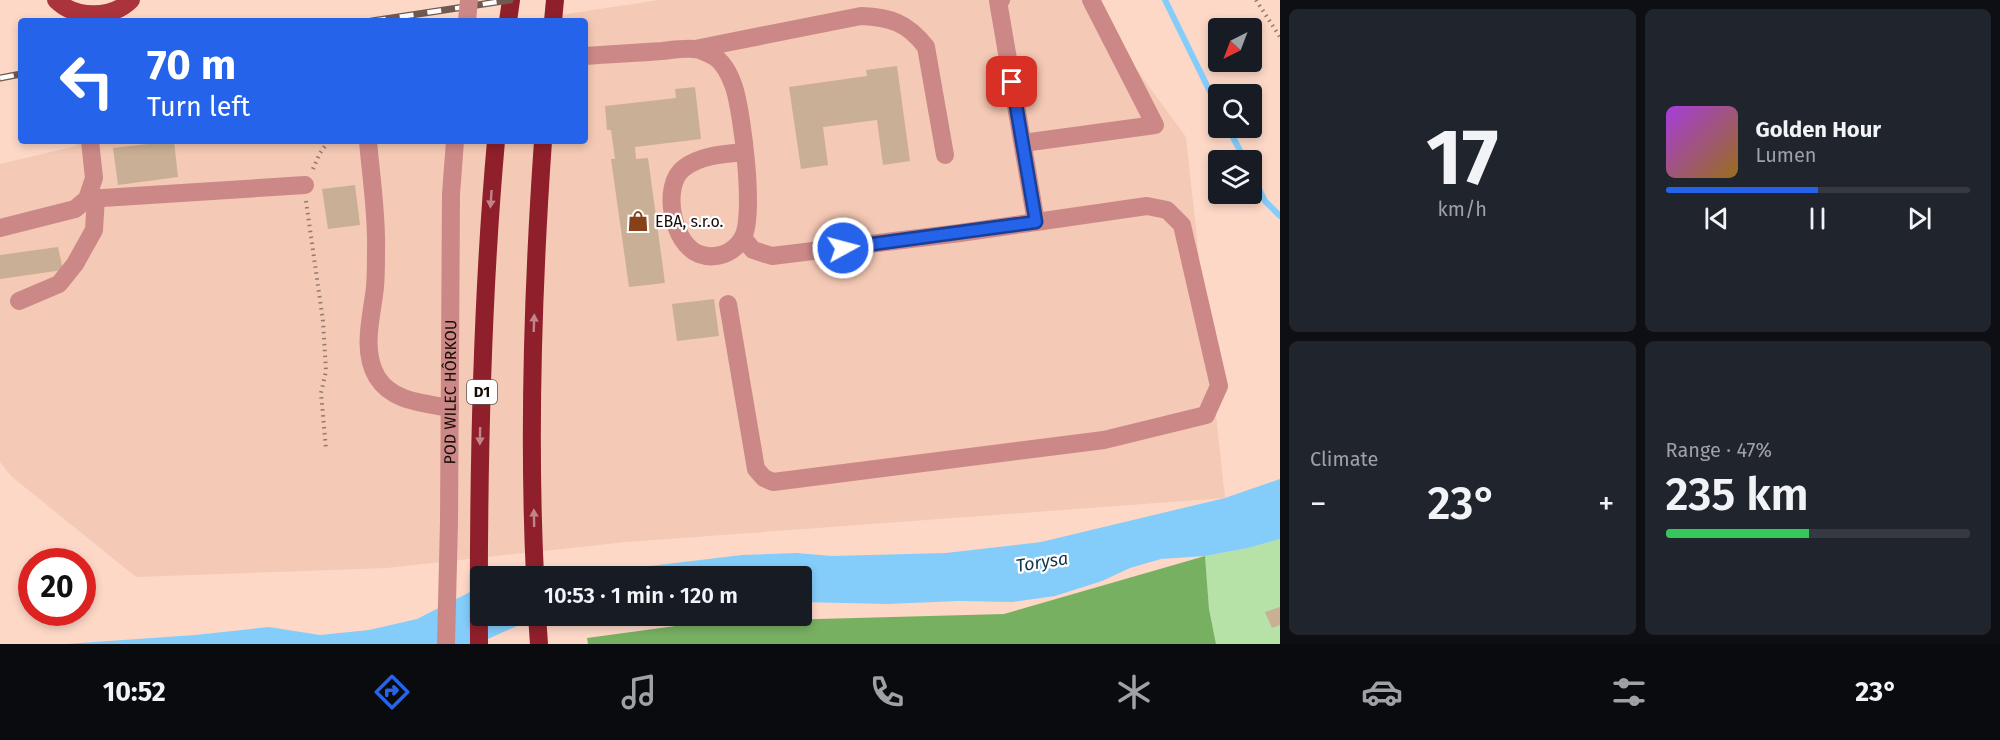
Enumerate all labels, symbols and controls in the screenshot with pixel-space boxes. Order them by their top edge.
north arrow [1208,18,1262,72]
map controls [1208,18,1262,204]
text: 70 m [147,40,236,90]
icon: left [48,42,126,120]
pin [986,56,1037,107]
icon: arrive [995,65,1028,98]
button: search [1208,84,1262,138]
text: Turn left [147,91,250,123]
text: 17 [1426,111,1499,205]
text: Golden Hour [1756,116,1881,143]
text: Lumen [1756,143,1817,167]
button: layers [1208,150,1262,204]
one-way arrow [486,190,496,209]
text: km/h [1438,197,1487,221]
icon: previous [1700,202,1733,235]
icon: pause [1801,202,1834,235]
icon: next [1903,202,1936,235]
shop icon: EBA, s.r.o. [626,209,650,233]
place label: EBA, s.r.o. [655,212,724,231]
position arrow [811,216,875,280]
one-way arrow [529,313,539,332]
street label: POD WILEC HÔRKOU [440,319,460,465]
road number: D1 [467,380,497,404]
one-way arrow [476,427,485,446]
text: Range · 47% [1666,438,1772,462]
text: Climate [1310,447,1378,471]
text: 235 km [1666,468,1809,522]
text: 23° [1428,477,1497,531]
text: − [1310,484,1327,524]
text: + [1598,484,1615,524]
one-way arrow [529,508,539,527]
water label: Torysa [1014,547,1070,577]
speed limit sign: 20 [18,548,96,626]
text: 10:53 · 1 min · 120 m [544,582,738,609]
icon: directions [371,671,413,713]
icon: music [618,671,660,713]
icon: phone [866,671,908,713]
icon: climate [1113,671,1155,713]
icon: car [1361,671,1403,713]
icon: filters [1608,671,1650,713]
text: 10:52 [103,676,166,708]
text: 23° [1855,676,1897,708]

